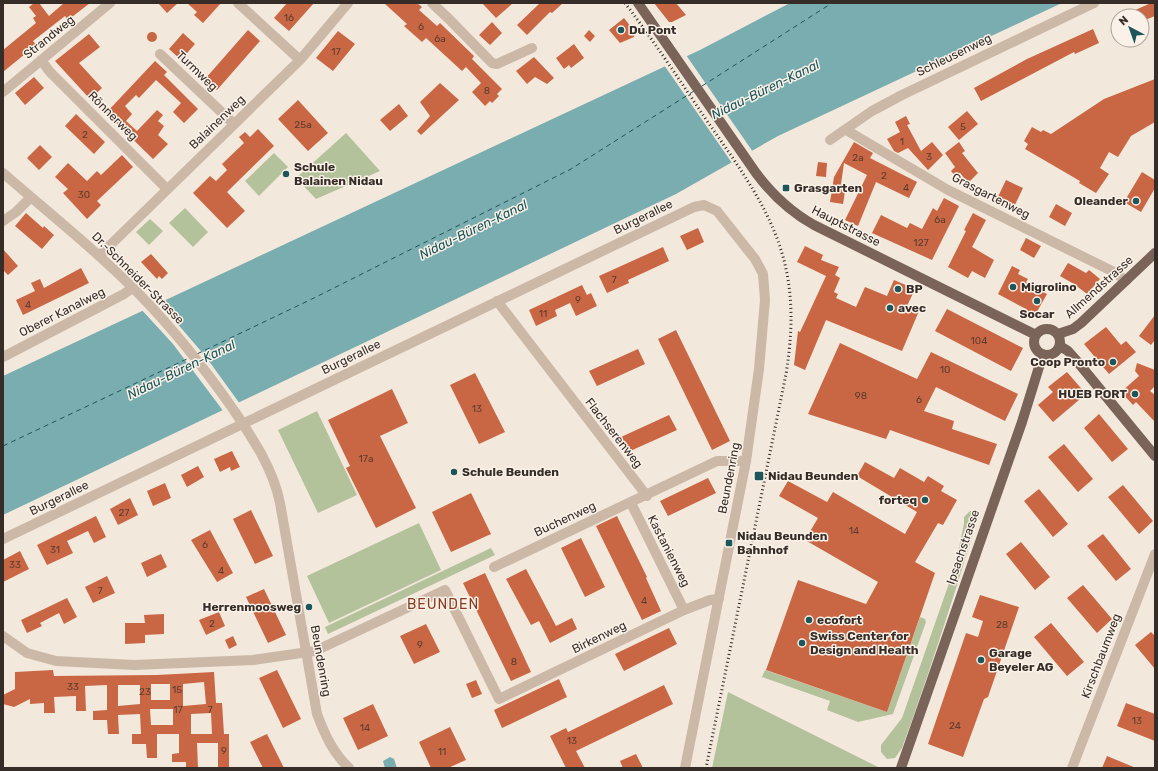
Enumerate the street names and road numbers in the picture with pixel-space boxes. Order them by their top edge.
street label: Strandweg [21,12,77,62]
street label: Schleusenweg [914,31,994,79]
street label: Turmweg [174,48,220,94]
street label: Rönnerweg [85,88,141,144]
street label: Balainenweg [186,92,248,152]
street label: Grasgartenweg [950,170,1032,222]
street label: Burgerallee [611,197,675,237]
street label: Hauptstrasse [809,203,883,249]
street label: Dr.-Schneider-Strasse [89,229,187,327]
street label: Allmendstrasse [1062,253,1136,321]
street label: Oberer Kanalweg [17,284,107,340]
street label: Burgerallee [319,337,383,377]
street label: Flachserenweg [582,395,646,471]
street label: Beundenring [715,441,743,515]
street label: Burgerallee [27,478,91,518]
street label: Buchenweg [532,499,598,539]
street label: Ipsachstrasse [944,508,982,586]
street label: Kastanienweg [645,513,693,589]
street label: Kirschbaumweg [1078,612,1124,700]
street label: Birkenweg [570,618,628,656]
street label: Beundenring [308,624,334,698]

